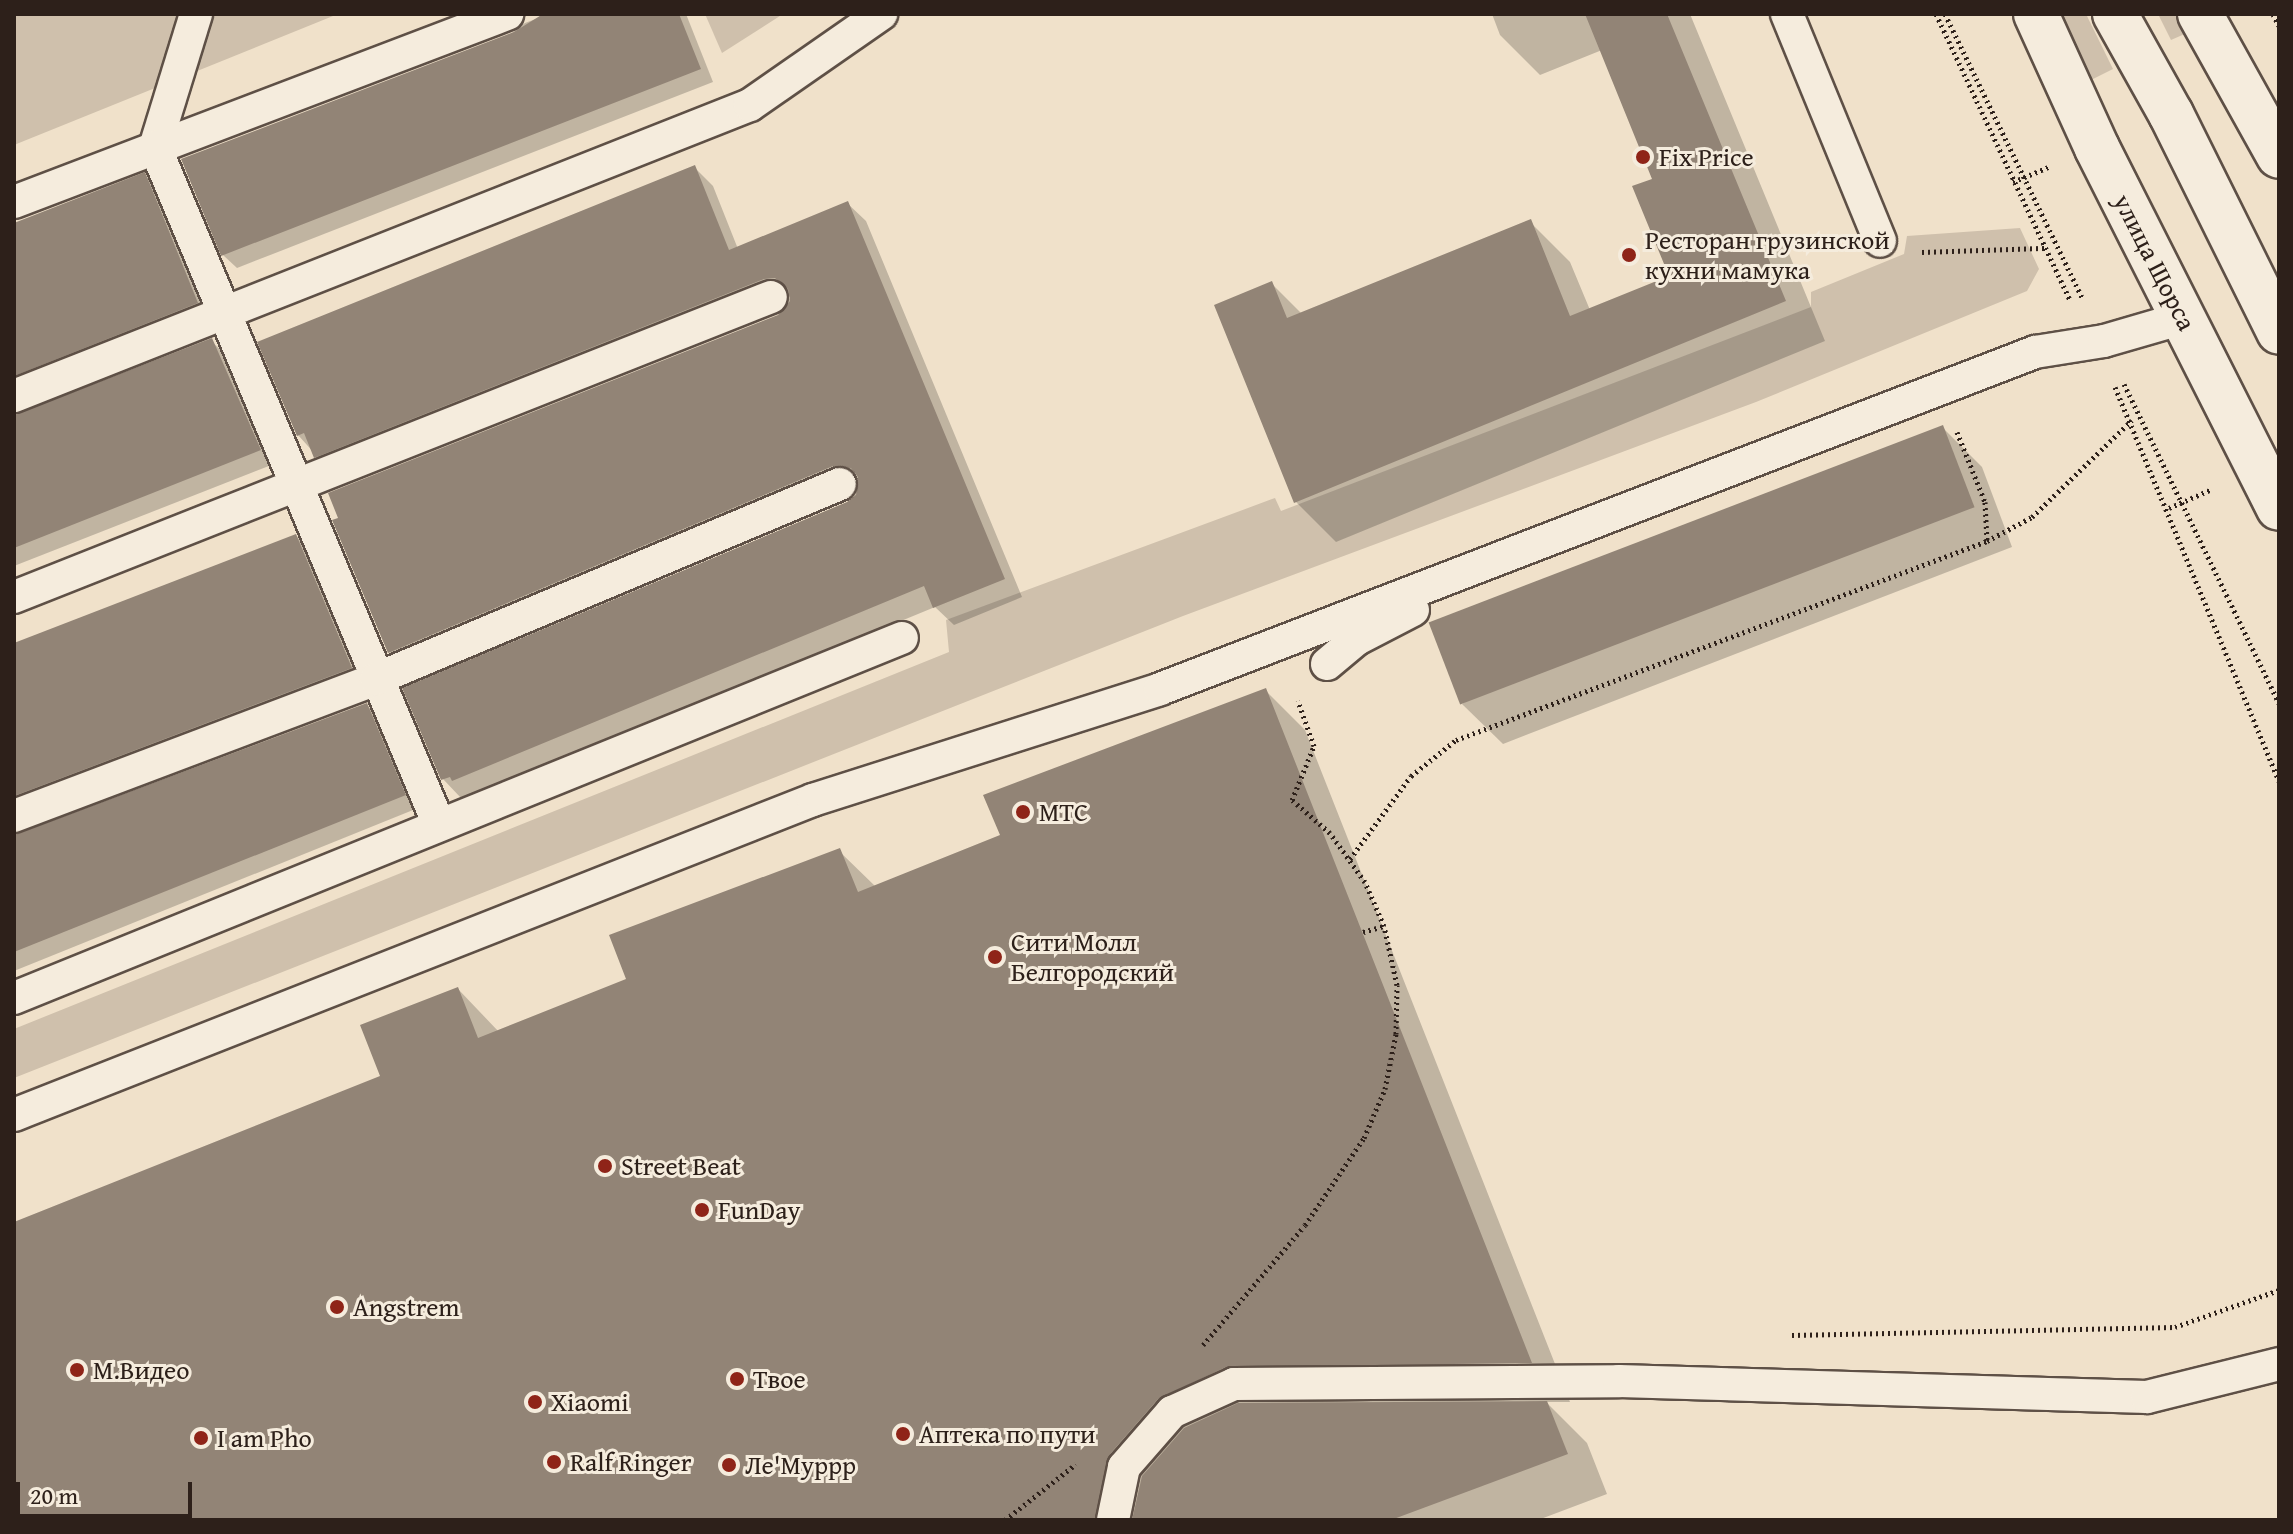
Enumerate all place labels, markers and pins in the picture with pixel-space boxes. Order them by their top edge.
place label: Fix Price [1659,141,1754,173]
marker: Fix Price [1634,148,1652,166]
place label: Ресторан грузинской кухни мамука [1645,224,1890,286]
marker: Ресторан грузинской кухни мамука [1620,246,1638,264]
place label: МТС [1039,796,1088,828]
marker: МТС [1014,803,1032,821]
place label: Сити Молл Белгородский [1011,926,1174,988]
marker: Сити Молл Белгородский [986,948,1004,966]
place label: Street Beat [621,1150,741,1182]
marker: Street Beat [596,1157,614,1175]
place label: FunDay [718,1194,800,1226]
marker: FunDay [693,1201,711,1219]
place label: Angstrem [353,1291,460,1323]
marker: Angstrem [328,1298,346,1316]
place label: М.Видео [93,1354,190,1386]
marker: М.Видео [68,1361,86,1379]
place label: Твое [753,1363,806,1395]
marker: Твое [728,1370,746,1388]
place label: Xiaomi [551,1386,629,1418]
marker: Xiaomi [526,1393,544,1411]
place label: Аптека по пути [919,1418,1095,1450]
place label: I am Pho [217,1422,312,1454]
marker: Аптека по пути [894,1425,912,1443]
marker: I am Pho [192,1429,210,1447]
place label: Ralf Ringer [570,1446,691,1478]
place label: Ле'Муррр [745,1449,856,1481]
marker: Ralf Ringer [545,1453,563,1471]
marker: Ле'Муррр [720,1456,738,1474]

